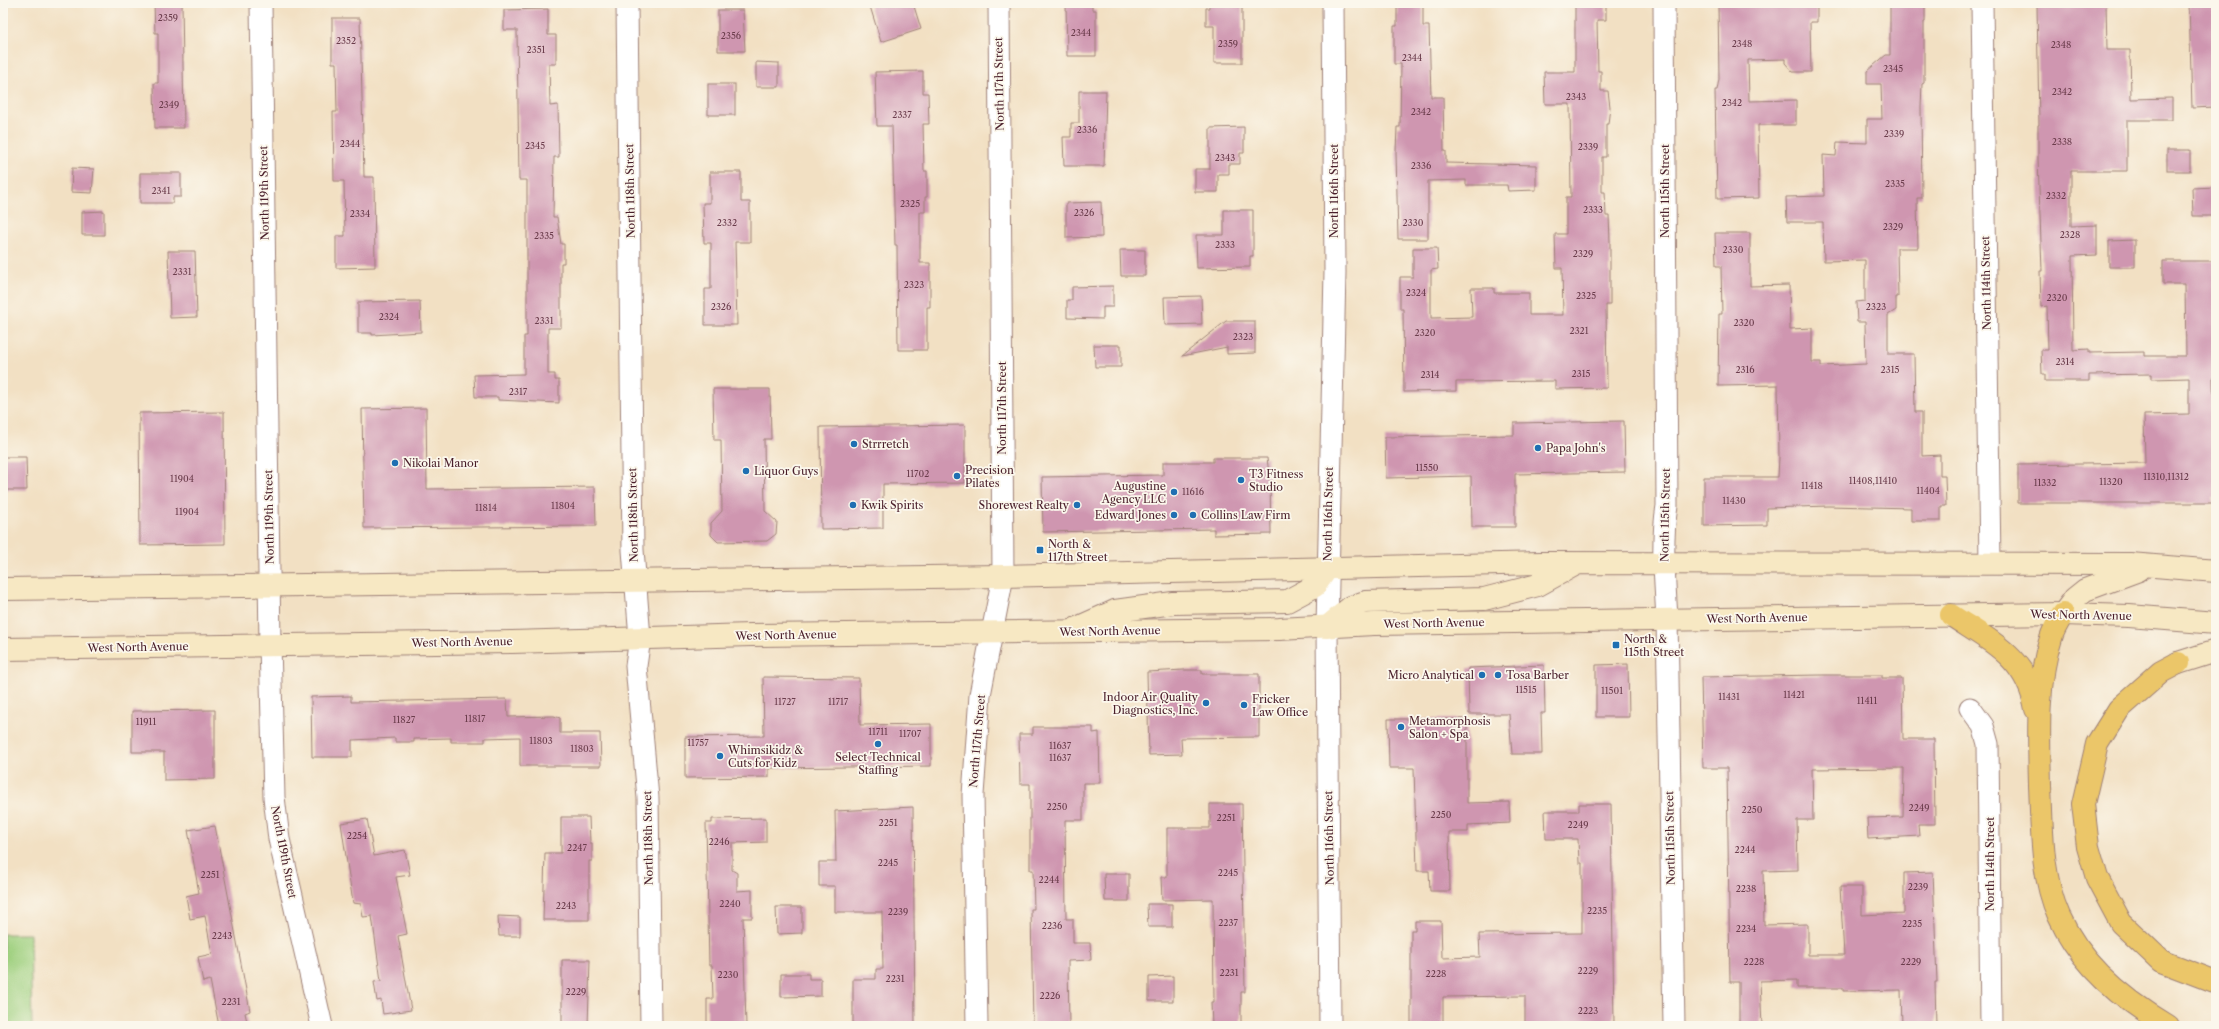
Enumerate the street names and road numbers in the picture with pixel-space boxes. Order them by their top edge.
street label: North 117th Street [991,37,1007,131]
street label: North 118th Street [622,144,638,238]
street label: North 116th Street [1327,144,1341,238]
street label: North 115th Street [1658,144,1672,238]
street label: North 119th Street [256,146,272,240]
street label: North 114th Street [1978,236,1994,330]
street label: North 117th Street [995,361,1009,455]
street label: North 116th Street [1320,467,1336,561]
street label: North 118th Street [625,468,641,562]
street label: North 115th Street [1657,468,1673,562]
street label: North 119th Street [261,470,277,564]
street label: West North Avenue [2029,607,2132,623]
street label: West North Avenue [1705,610,1808,626]
street label: West North Avenue [1382,615,1485,631]
street label: West North Avenue [1058,623,1161,639]
street label: West North Avenue [734,627,837,643]
street label: West North Avenue [410,634,513,650]
street label: West North Avenue [86,639,189,655]
street label: North 117th Street [966,694,988,788]
street label: North 118th Street [640,791,656,885]
street label: North 116th Street [1321,791,1337,885]
street label: North 115th Street [1662,791,1678,885]
street label: North 119th Street [268,804,300,900]
street label: North 114th Street [1983,817,1997,911]

